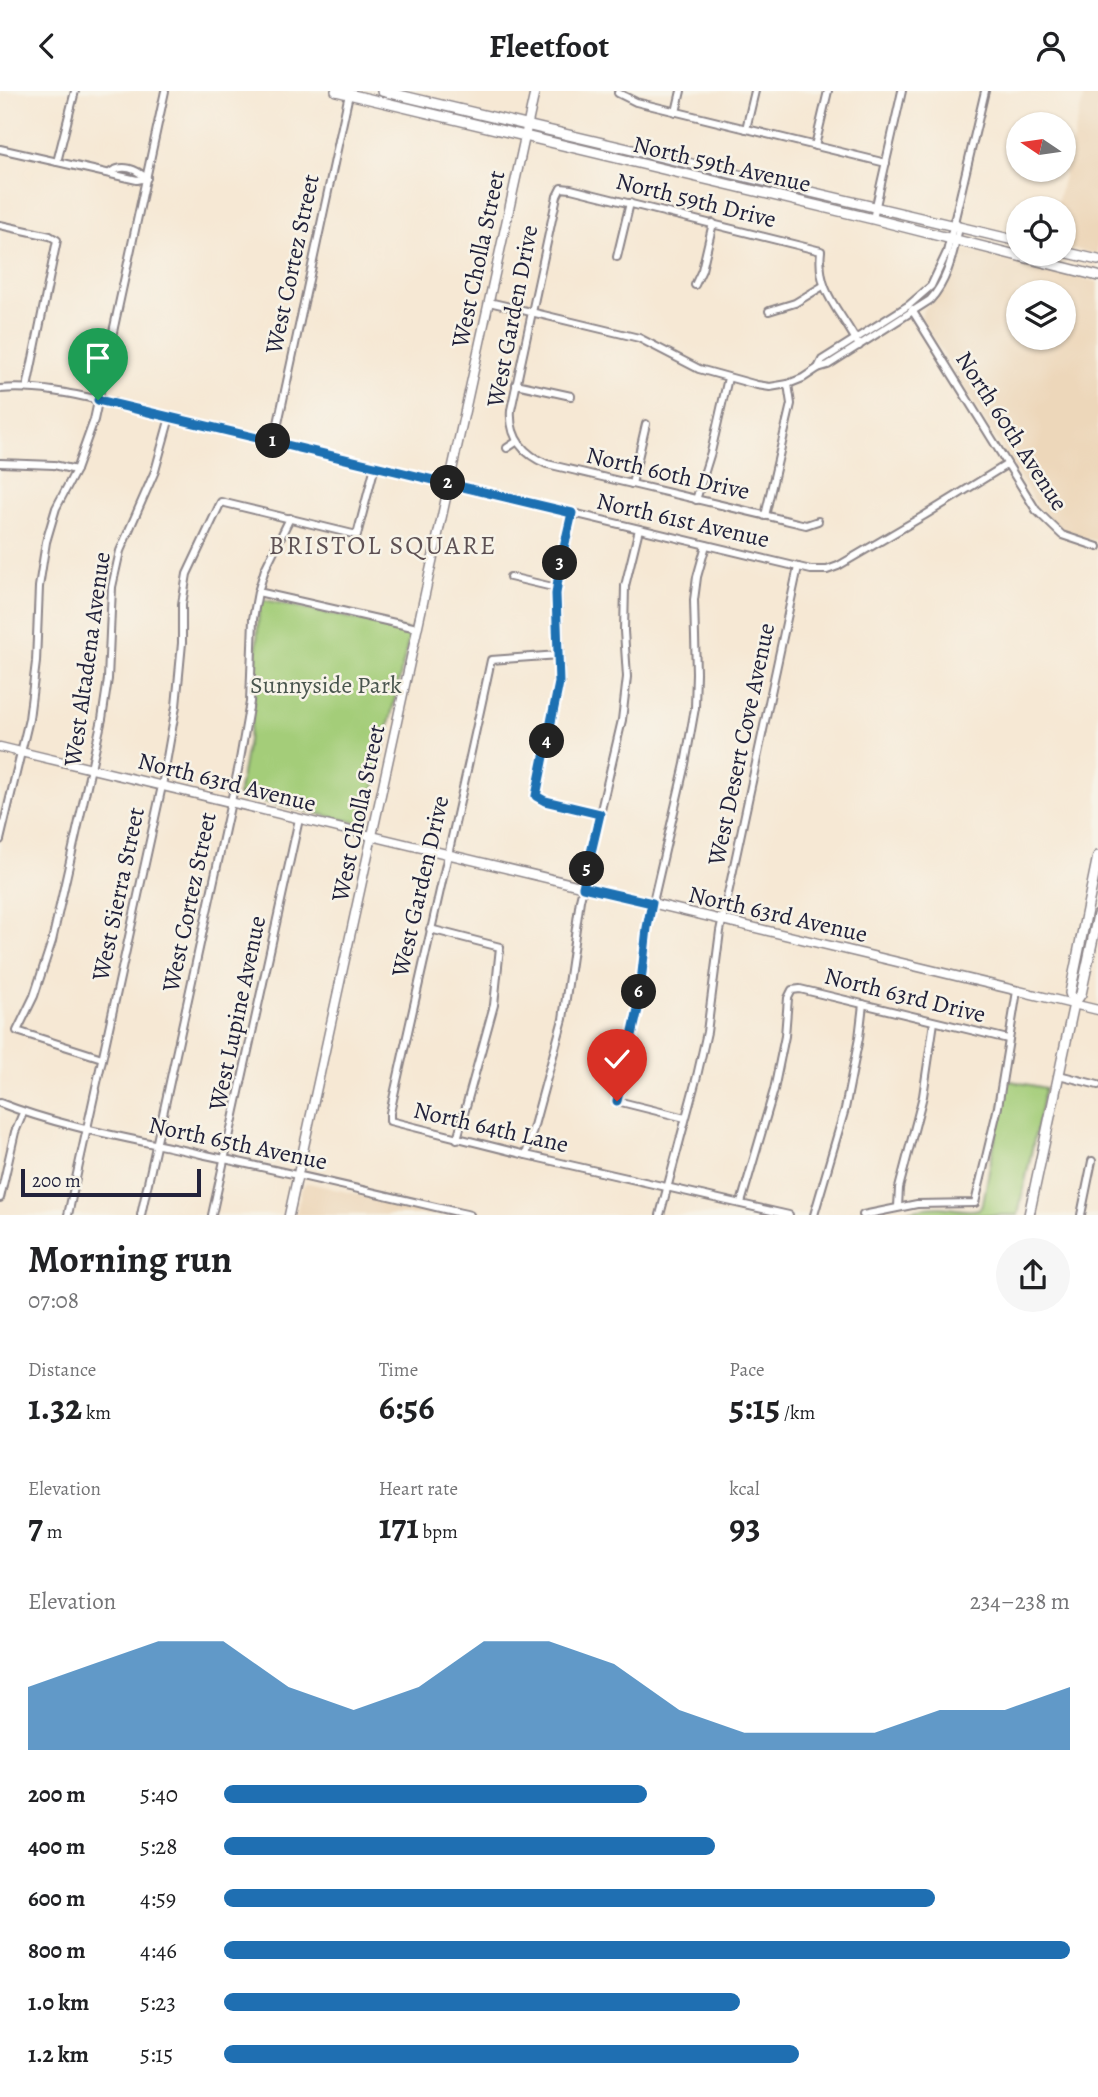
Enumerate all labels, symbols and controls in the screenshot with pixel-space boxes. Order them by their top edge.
text: Fleetfoot [489,24,609,68]
icon: back [28,27,66,65]
icon: person [1032,27,1070,65]
north arrow [1006,112,1076,182]
map controls [1006,112,1076,350]
street label: North 59th Avenue [630,128,814,200]
street label: North 59th Drive [613,165,779,235]
street label: West Cholla Street [443,168,512,351]
street label: West Cortez Street [257,171,327,358]
button: locate [1006,196,1076,266]
street label: West Garden Drive [478,222,545,411]
button: layers [1006,280,1076,350]
pin [68,328,128,400]
icon: arrive [79,339,117,377]
street label: North 60th Avenue [948,345,1076,517]
pin: 1 [256,423,290,459]
text: 1 [269,427,276,453]
street label: North 60th Drive [583,439,753,507]
pin: 2 [430,465,466,501]
text: 2 [443,469,452,495]
street label: North 61st Avenue [593,485,773,555]
district label: BRISTOL SQUARE [269,528,497,563]
pin: 3 [542,545,578,581]
text: 3 [555,549,564,575]
street label: West Altadena Avenue [56,550,118,769]
street label: West Desert Cove Avenue [699,620,782,869]
park label: Sunnyside Park [250,669,402,701]
street label: West Cholla Street [323,722,392,905]
pin: 4 [530,723,564,759]
text: 4 [542,727,551,753]
street label: North 63rd Avenue [135,744,319,820]
street label: West Garden Drive [383,792,456,981]
street label: West Sierra Street [84,804,152,985]
street label: West Cortez Street [154,809,224,996]
pin: 5 [570,851,604,887]
text: 5 [582,855,591,881]
street label: North 63rd Avenue [685,878,871,950]
street label: West Lupine Avenue [201,913,273,1114]
street label: North 63rd Drive [821,960,989,1030]
pin: 6 [622,975,656,1009]
text: 6 [634,978,643,1004]
pin [587,1029,647,1101]
icon: check [598,1040,636,1078]
street label: North 64th Lane [410,1094,572,1160]
street label: North 65th Avenue [146,1108,330,1178]
scale bar [21,1166,201,1198]
text: 200 m [32,1168,81,1194]
text: Morning run [28,1233,232,1285]
button: share [996,1238,1070,1312]
text: 07:08 [28,1285,79,1316]
text: Distance [28,1357,96,1383]
text: Time [379,1357,418,1383]
text: Pace [729,1357,765,1383]
text: 1.32 [28,1383,82,1431]
text: 6:56 [379,1383,435,1431]
text: 5:15 [729,1383,780,1431]
text: km [82,1400,111,1426]
text: /km [780,1400,815,1426]
text: Elevation [28,1476,101,1502]
text: Heart rate [379,1476,458,1502]
text: kcal [729,1476,760,1502]
text: 7 [28,1502,43,1550]
text: 171 [379,1502,419,1550]
text: 93 [729,1502,761,1550]
text: m [43,1519,63,1545]
text: bpm [419,1519,458,1545]
text: Elevation [28,1586,116,1617]
text: 234–238 m [970,1586,1070,1617]
text: 200 m [28,1779,86,1810]
text: 5:40 [140,1779,178,1810]
text: 400 m [28,1831,85,1862]
text: 5:28 [140,1831,177,1862]
text: 600 m [28,1883,85,1914]
text: 4:59 [140,1883,176,1914]
text: 800 m [28,1935,85,1966]
text: 4:46 [140,1935,177,1966]
text: 1.0 km [28,1987,89,2018]
text: 5:23 [140,1987,176,2018]
text: 1.2 km [28,2039,89,2070]
text: 5:15 [140,2039,173,2070]

